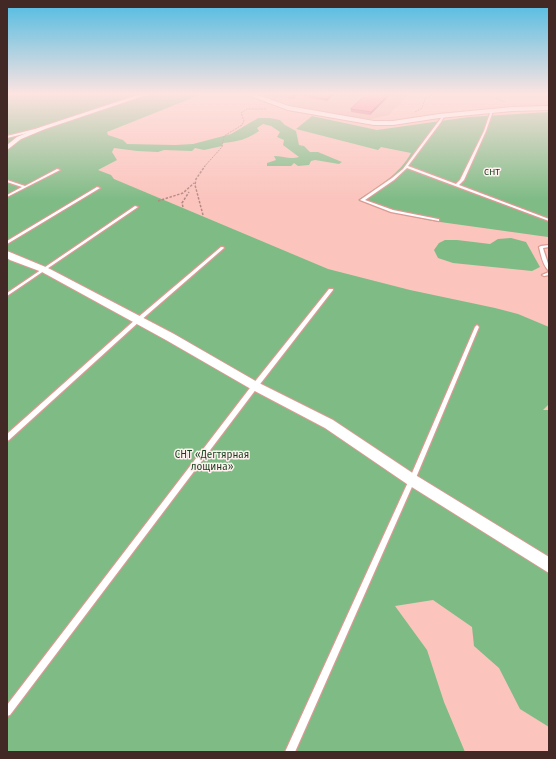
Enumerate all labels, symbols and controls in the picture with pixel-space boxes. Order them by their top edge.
park label: СНТ [484,167,500,177]
park label: СНТ «Дегтярная лощина» [175,449,249,472]

